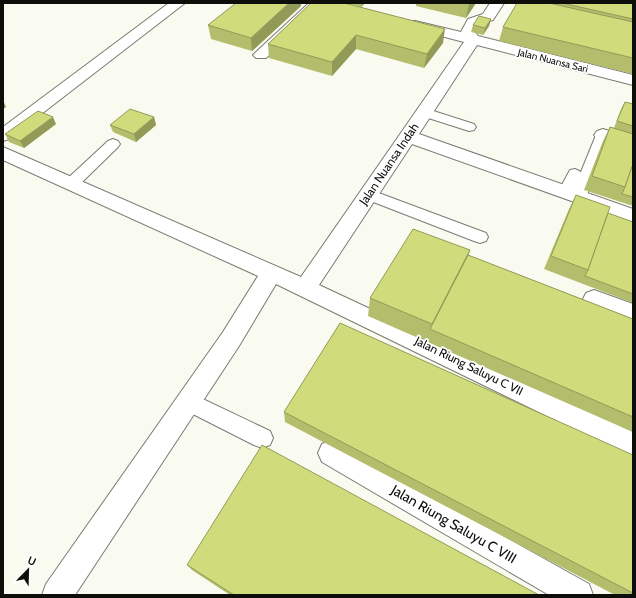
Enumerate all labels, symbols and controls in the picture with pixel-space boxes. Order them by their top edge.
street label: Jalan Nuansa Sari [515,45,589,75]
street label: Jalan Nuansa Indah [355,120,422,208]
street label: Jalan Riung Saluyu C VII [412,332,526,398]
street label: Jalan Riung Saluyu C VIII [387,480,520,567]
north arrow [8,550,48,590]
text: U [26,553,38,569]

